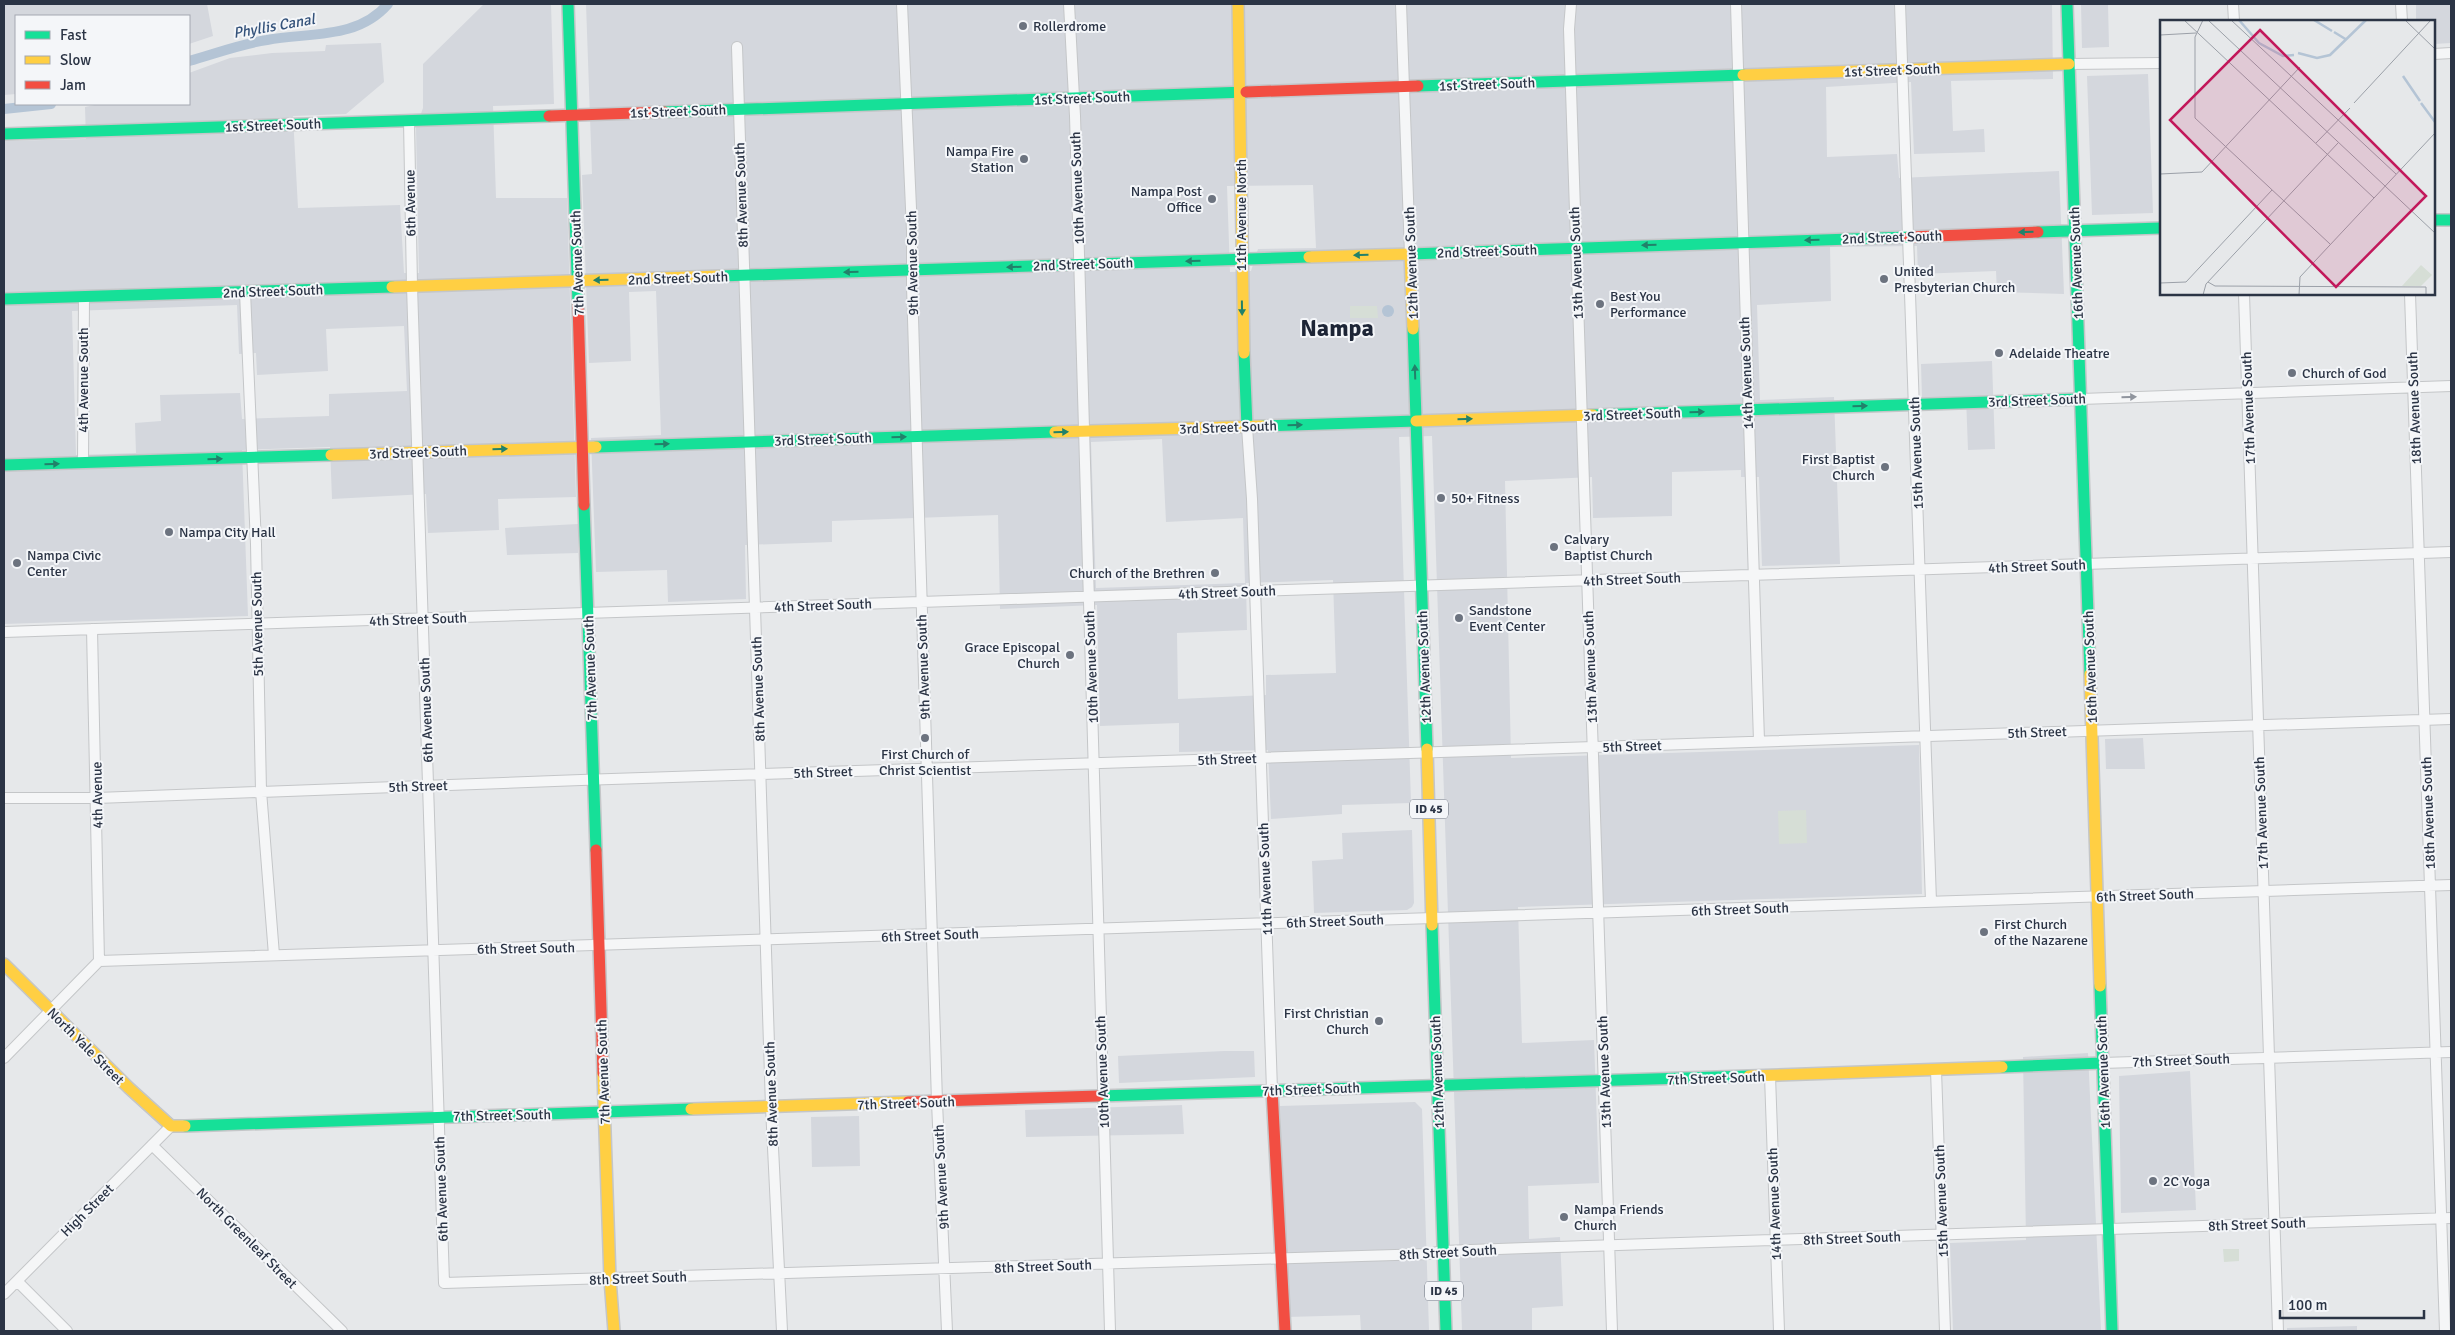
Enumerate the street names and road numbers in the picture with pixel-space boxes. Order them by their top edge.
street label: 1st Street South [1844,60,1941,81]
street label: 1st Street South [1439,74,1536,95]
street label: 1st Street South [1034,88,1131,109]
street label: 1st Street South [630,101,727,122]
street label: 1st Street South [225,115,322,136]
street label: 10th Avenue South [1067,131,1088,245]
street label: 8th Avenue South [731,142,752,248]
street label: 11th Avenue North [1233,159,1250,271]
street label: 6th Avenue [401,169,420,237]
street label: 12th Avenue South [1401,206,1422,320]
street label: 13th Avenue South [1566,206,1587,320]
street label: 16th Avenue South [2066,206,2087,320]
street label: 7th Avenue South [567,210,588,316]
street label: 9th Avenue South [903,210,922,316]
street label: 2nd Street South [1842,227,1943,248]
street label: 2nd Street South [1437,241,1538,262]
street label: 2nd Street South [1033,254,1134,275]
street label: 2nd Street South [628,268,729,289]
street label: 2nd Street South [223,281,324,302]
street label: 14th Avenue South [1736,316,1757,430]
street label: 4th Avenue South [75,327,92,433]
street label: 17th Avenue South [2238,351,2259,465]
street label: 18th Avenue South [2404,351,2425,465]
street label: 3rd Street South [1988,390,2086,411]
street label: 15th Avenue South [1906,396,1927,510]
street label: 3rd Street South [1583,404,1681,425]
street label: 3rd Street South [1179,417,1277,438]
street label: 3rd Street South [774,429,872,450]
street label: 3rd Street South [369,442,467,463]
street label: 4th Street South [1988,556,2086,577]
street label: 4th Street South [1583,569,1681,590]
street label: 5th Avenue South [248,571,267,677]
street label: 4th Street South [1178,582,1276,603]
street label: 4th Street South [774,595,872,616]
street label: 4th Street South [369,609,467,630]
street label: 10th Avenue South [1081,610,1102,724]
street label: 12th Avenue South [1414,610,1435,724]
street label: 13th Avenue South [1580,610,1601,724]
street label: 16th Avenue South [2080,610,2101,724]
street label: 9th Avenue South [913,614,934,720]
street label: 7th Avenue South [580,615,601,721]
street label: 8th Avenue South [748,636,769,742]
street label: 6th Avenue South [416,657,437,763]
street label: 5th Street [2007,723,2067,742]
street label: 5th Street [1602,737,1662,756]
street label: 5th Street [1197,750,1257,769]
street label: 17th Avenue South [2251,756,2272,870]
street label: 18th Avenue South [2418,756,2439,870]
street label: 4th Avenue [88,761,107,829]
street label: 5th Street [793,763,853,782]
street label: 5th Street [388,777,448,796]
road number: ID 45 [1410,800,1448,819]
street label: 11th Avenue South [1255,822,1276,936]
street label: 6th Street South [2096,885,2194,906]
street label: 6th Street South [1691,899,1789,920]
street label: 6th Street South [1286,911,1384,932]
street label: 6th Street South [881,925,979,946]
street label: 6th Street South [477,939,575,958]
street label: North Yale Street [44,1004,128,1088]
street label: 10th Avenue South [1092,1015,1113,1129]
street label: 12th Avenue South [1427,1015,1448,1129]
street label: 13th Avenue South [1594,1015,1615,1129]
street label: 16th Avenue South [2093,1015,2114,1129]
street label: 7th Avenue South [593,1019,614,1125]
street label: 8th Avenue South [761,1041,782,1147]
street label: 7th Street South [2132,1050,2230,1071]
street label: 7th Street South [1667,1068,1765,1089]
street label: 7th Street South [1262,1079,1360,1100]
street label: 7th Street South [857,1093,955,1114]
street label: 7th Street South [453,1106,551,1125]
street label: 9th Avenue South [930,1124,953,1230]
street label: 6th Avenue South [431,1136,452,1242]
street label: 15th Avenue South [1931,1144,1952,1258]
street label: 14th Avenue South [1764,1147,1785,1261]
street label: High Street [57,1180,117,1240]
street label: North Greenleaf Street [193,1184,301,1292]
street label: 8th Street South [2208,1214,2306,1235]
street label: 8th Street South [1803,1228,1901,1249]
street label: 8th Street South [1399,1241,1497,1264]
street label: 8th Street South [994,1256,1092,1277]
street label: 8th Street South [589,1268,687,1289]
road number: ID 45 [1425,1282,1463,1300]

